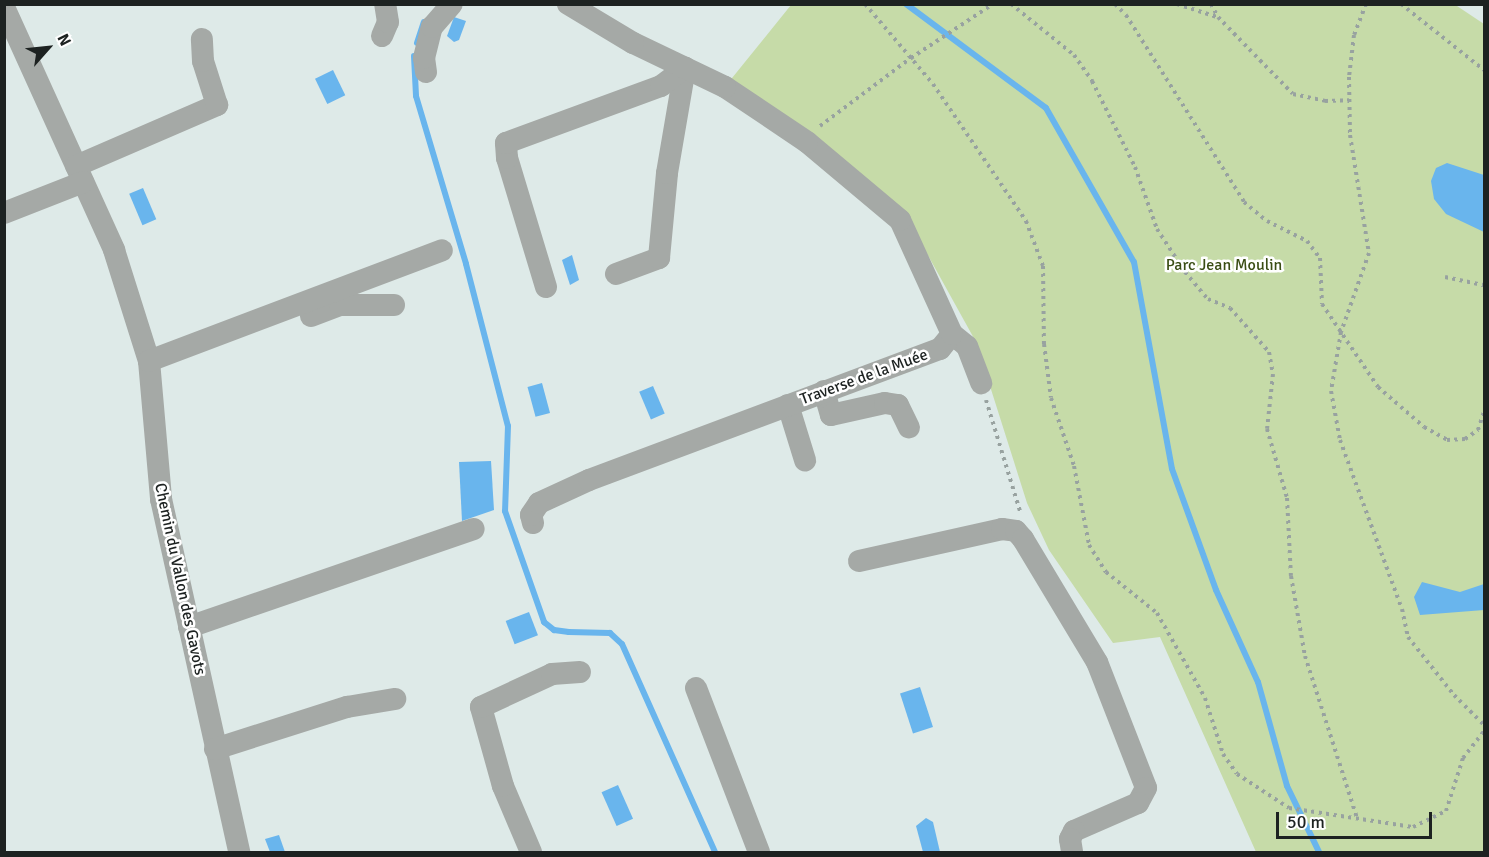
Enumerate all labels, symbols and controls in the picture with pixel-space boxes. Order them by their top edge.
north arrow [18,18,78,78]
text: N [53,30,75,49]
park label: Parc Jean Moulin [1166,255,1282,275]
street label: Traverse de la Muée [798,345,930,409]
street label: Chemin du Vallon des Gavots [150,481,210,677]
scale bar [1279,800,1435,838]
text: 50 m [1287,811,1325,833]

